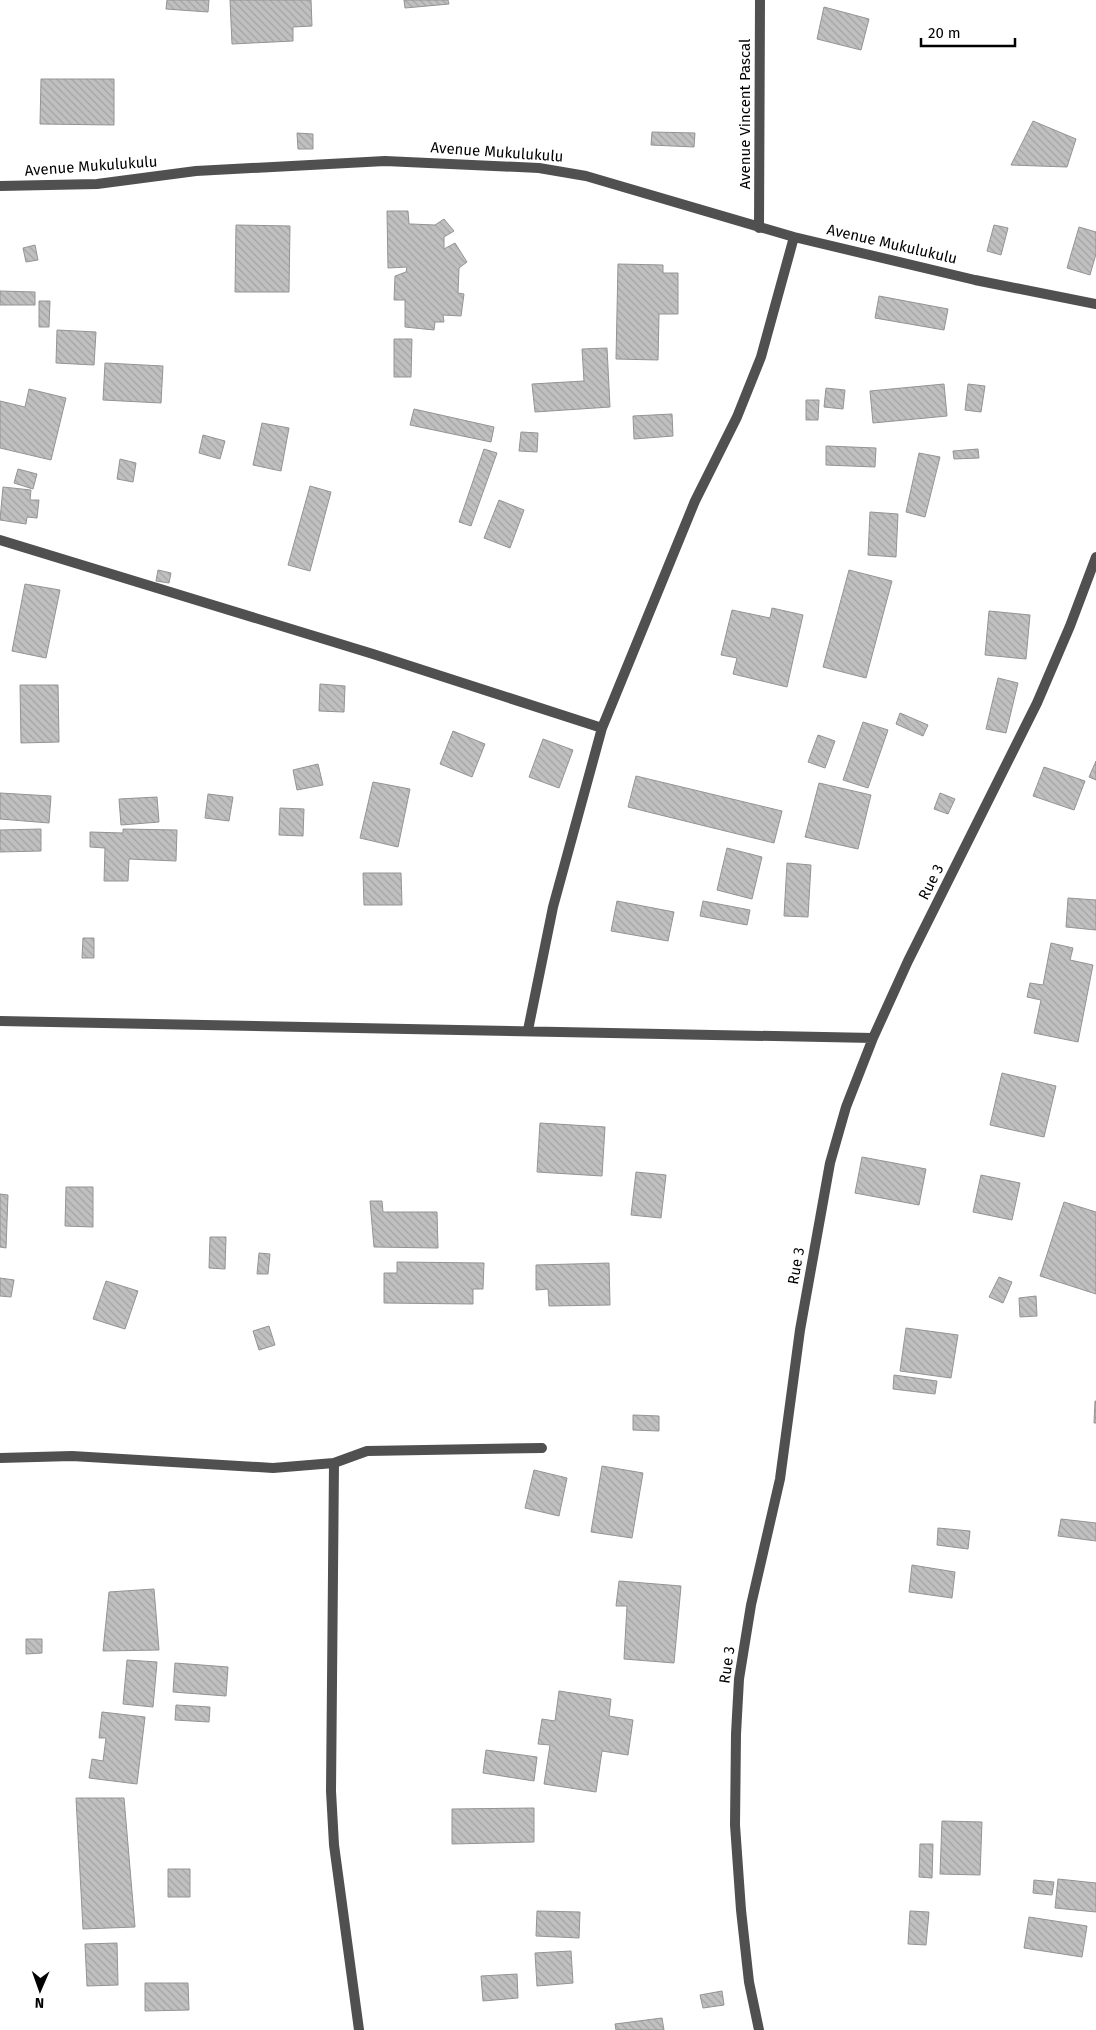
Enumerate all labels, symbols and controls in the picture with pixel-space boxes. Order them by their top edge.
scale bar [921,15,1015,47]
text: 20 m [928,24,961,42]
street label: Avenue Vincent Pascal [736,38,754,189]
street label: Avenue Mukulukulu [430,138,564,166]
street label: Avenue Mukulukulu [24,152,158,180]
street label: Avenue Mukulukulu [825,220,959,268]
street label: Rue 3 [914,861,948,903]
street label: Rue 3 [784,1246,808,1286]
street label: Rue 3 [715,1645,739,1685]
north arrow [15,1965,65,2015]
text: N [35,1994,45,2011]

